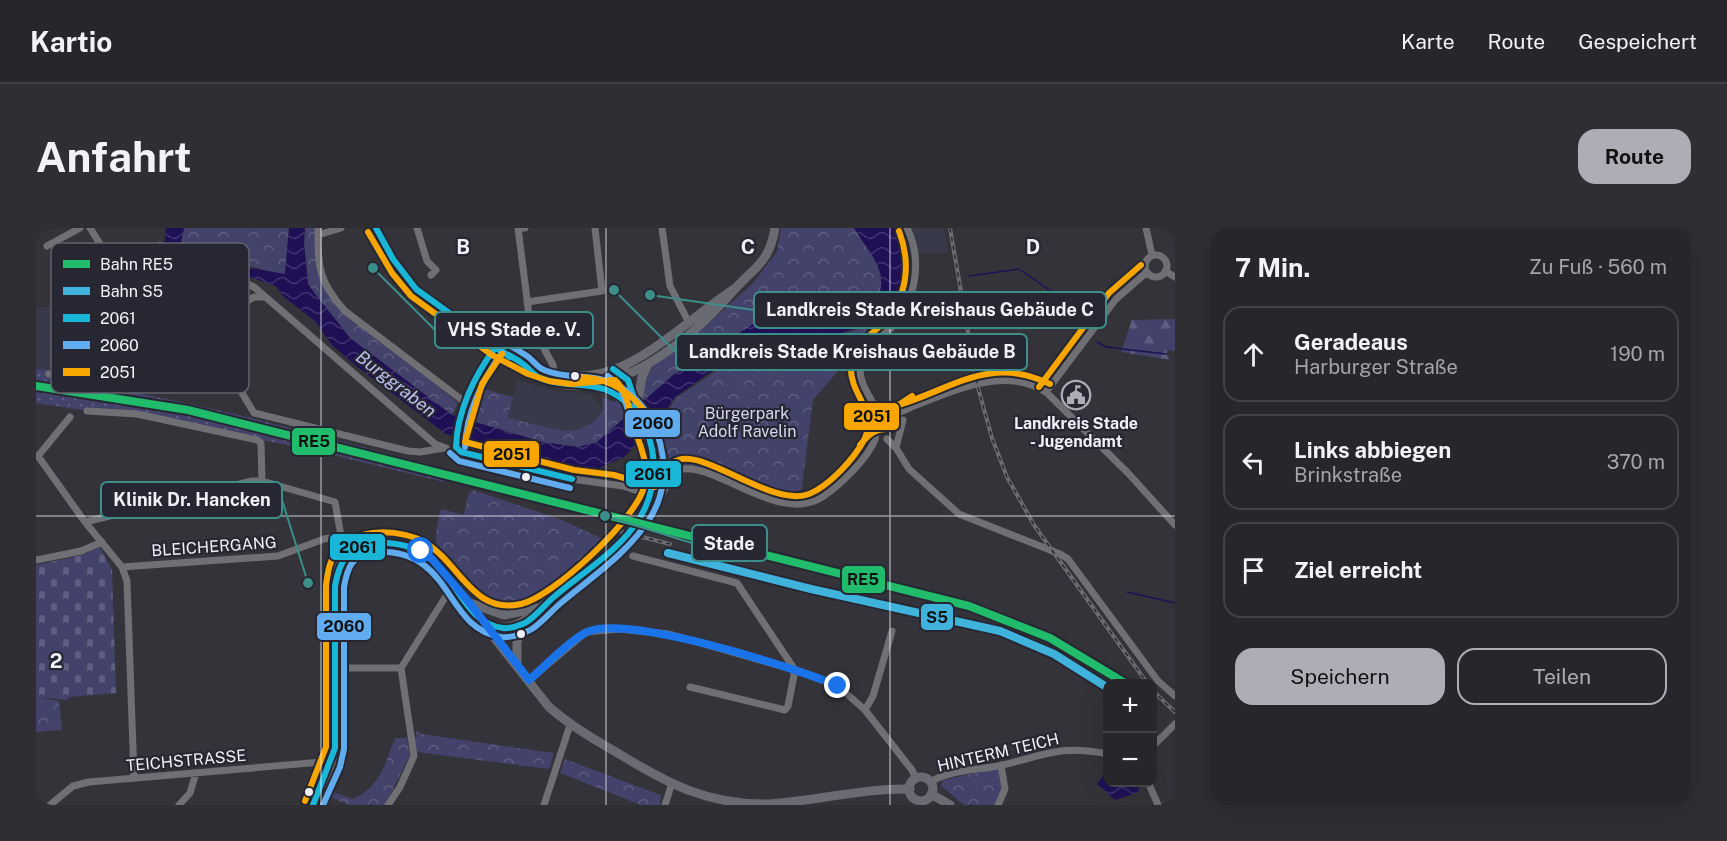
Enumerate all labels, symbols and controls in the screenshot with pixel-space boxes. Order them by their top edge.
text: Kartio [30,25,112,58]
text: Karte [1401,29,1455,54]
text: Route [1488,29,1545,54]
text: Gespeichert [1578,29,1697,54]
button: Route [1578,129,1691,184]
text: Anfahrt [36,132,192,181]
text: B [456,235,470,259]
text: C [741,235,755,259]
text: D [1026,235,1040,259]
legend [51,243,249,393]
text: 7 Min. [1235,252,1310,283]
text: Bahn RE5 [100,255,173,274]
text: Zu Fuß · 560 m [1529,255,1667,279]
text: Bahn S5 [100,282,163,301]
callout: Landkreis Stade Kreishaus Gebäude C [754,292,1106,328]
text: Landkreis Stade Kreishaus Gebäude C [766,299,1094,320]
text: 2061 [100,309,136,328]
callout: VHS Stade e. V. [435,312,593,348]
text: VHS Stade e. V. [447,319,581,340]
text: Geradeaus [1294,329,1408,355]
callout: Landkreis Stade Kreishaus Gebäude B [676,334,1027,370]
text: 2060 [100,336,139,355]
icon: ahead [1237,338,1270,371]
text: Landkreis Stade Kreishaus Gebäude B [688,341,1016,362]
text: 190 m [1610,342,1665,366]
water label: Burggraben [352,346,441,421]
text: Harburger Straße [1294,355,1458,379]
text: 2051 [100,363,136,382]
unlabelled marker [569,370,581,382]
public building icon: Landkreis Stade - Jugendamt [1060,379,1092,411]
line badge: 2051 [843,402,900,431]
park label: Bürgerpark Adolf Ravelin [698,404,796,441]
text: 2051 [853,407,891,426]
line badge: 2060 [624,409,681,438]
text: 2060 [632,414,674,433]
place label: Landkreis Stade - Jugendamt [1014,414,1138,451]
line badge: RE5 [291,427,336,456]
text: RE5 [298,432,330,451]
text: Links abbiegen [1294,437,1451,463]
line badge: 2051 [483,440,540,468]
text: 2051 [493,445,531,464]
icon: left [1237,446,1270,479]
text: 370 m [1607,450,1665,474]
line badge: 2061 [625,460,682,488]
text: Brinkstraße [1294,463,1402,487]
text: 2061 [634,465,672,484]
unlabelled marker [520,471,532,483]
callout: Klinik Dr. Hancken [101,482,282,518]
text: Klinik Dr. Hancken [113,489,271,510]
callout: Stade [692,525,767,561]
street label: BLEICHERGANG [151,533,277,560]
line badge: 2061 [329,533,386,561]
text: Stade [703,533,755,554]
route start [407,537,433,563]
text: 2061 [339,538,377,557]
icon: arrive [1237,554,1270,587]
text: Ziel erreicht [1294,557,1422,583]
line badge: RE5 [841,565,886,594]
text: RE5 [847,570,879,589]
line badge: S5 [920,603,954,631]
text: S5 [926,608,948,627]
line badge: 2060 [316,612,372,641]
text: 2060 [323,617,365,636]
unlabelled marker [515,628,527,640]
button: Speichern [1235,648,1445,705]
button: Teilen [1457,648,1667,705]
text: 2 [50,649,62,673]
route end [824,672,850,698]
map controls [1103,679,1157,787]
button: + [1103,679,1157,733]
street label: HINTERM TEICH [935,729,1061,776]
button: − [1103,733,1157,787]
street label: TEICHSTRASSE [125,746,247,775]
unlabelled marker [303,786,315,798]

